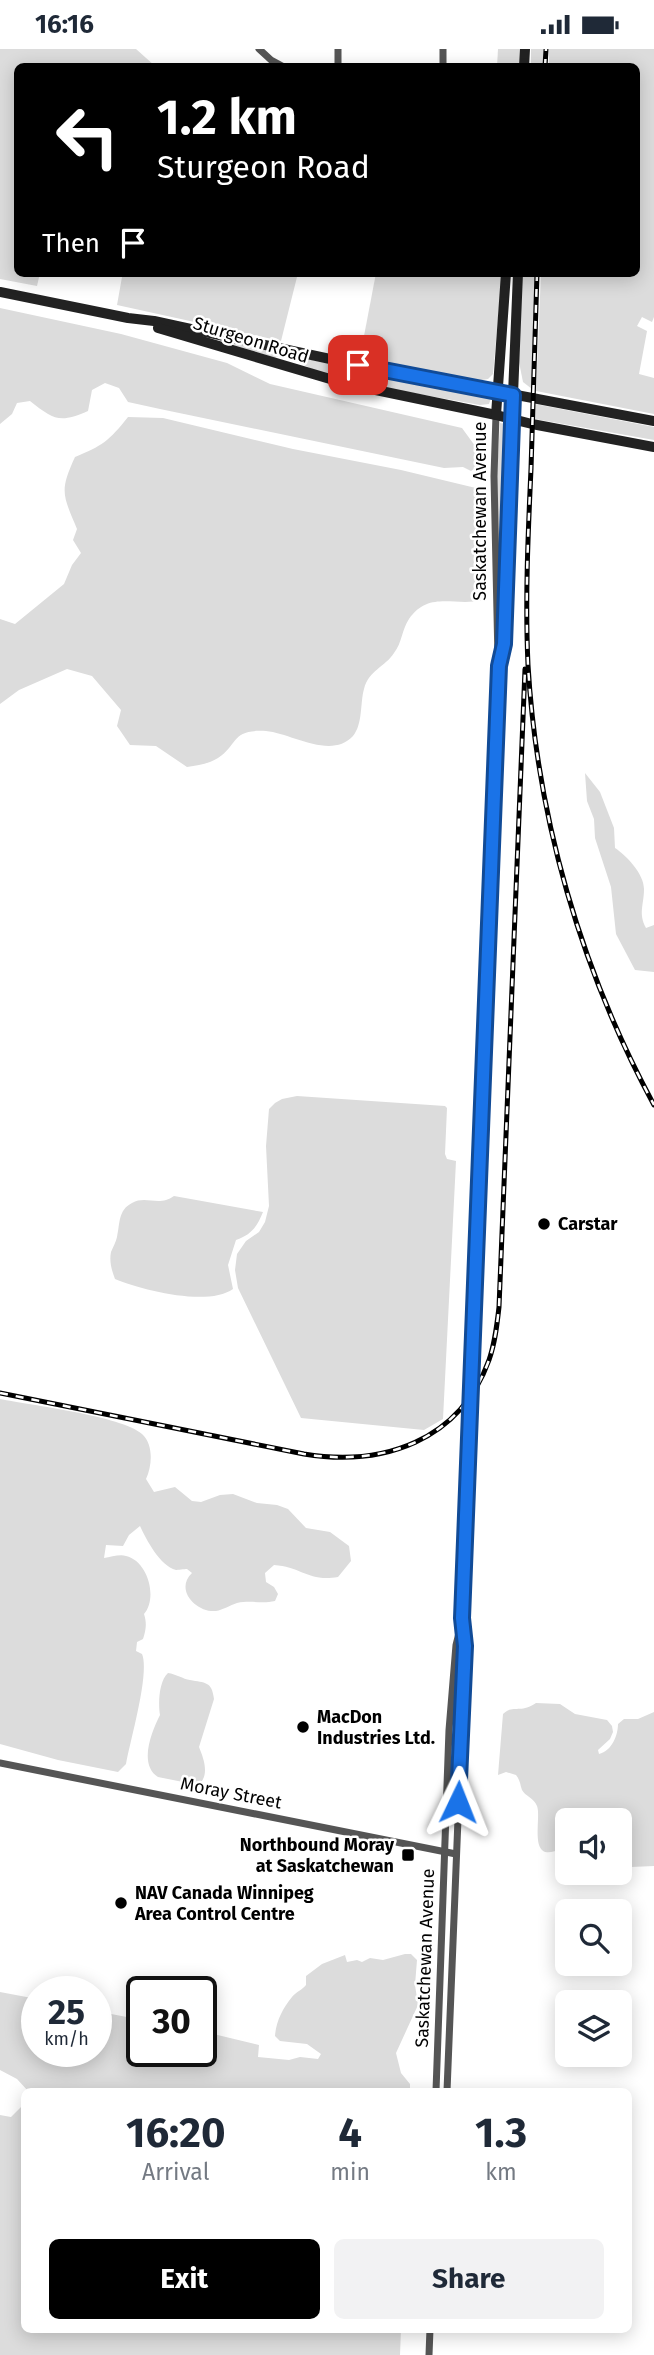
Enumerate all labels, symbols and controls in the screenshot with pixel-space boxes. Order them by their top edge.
text: 16:16 [35,9,94,40]
text: 1.2 km [157,88,297,147]
icon: left [42,91,133,182]
text: Sturgeon Road [157,148,370,186]
icon: arrive [114,224,152,262]
text: Then [42,228,100,259]
street label: Sturgeon Road [191,312,311,368]
pin [328,335,388,395]
icon: arrive [339,346,377,384]
street label: Saskatchewan Avenue [469,421,491,601]
place label: Carstar [558,1213,618,1235]
marker: Carstar [536,1216,552,1232]
place label: MacDon Industries Ltd. [317,1706,435,1749]
marker: MacDon Industries Ltd. [295,1719,311,1735]
position arrow [421,1765,495,1839]
street label: Moray Street [178,1772,284,1814]
map controls [555,1808,632,2067]
button: sound [555,1808,632,1885]
place label: Northbound Moray at Saskatchewan [240,1834,395,1877]
marker: Northbound Moray at Saskatchewan [400,1847,416,1863]
street label: Saskatchewan Avenue [411,1868,439,2048]
place label: NAV Canada Winnipeg Area Control Centre [134,1882,314,1925]
marker: NAV Canada Winnipeg Area Control Centre [113,1895,129,1911]
button: search [555,1899,632,1976]
speed limit sign: 30 [126,1976,217,2067]
button: layers [555,1990,632,2067]
text: 25 [48,1991,85,2033]
text: km/h [44,2028,89,2050]
text: 16:20 [126,2108,225,2158]
text: 4 [338,2108,362,2158]
text: 1.3 [475,2108,527,2158]
text: Arrival [142,2158,209,2186]
text: min [330,2158,370,2186]
text: km [485,2158,517,2186]
button: Exit [49,2239,320,2319]
button: Share [334,2239,604,2319]

